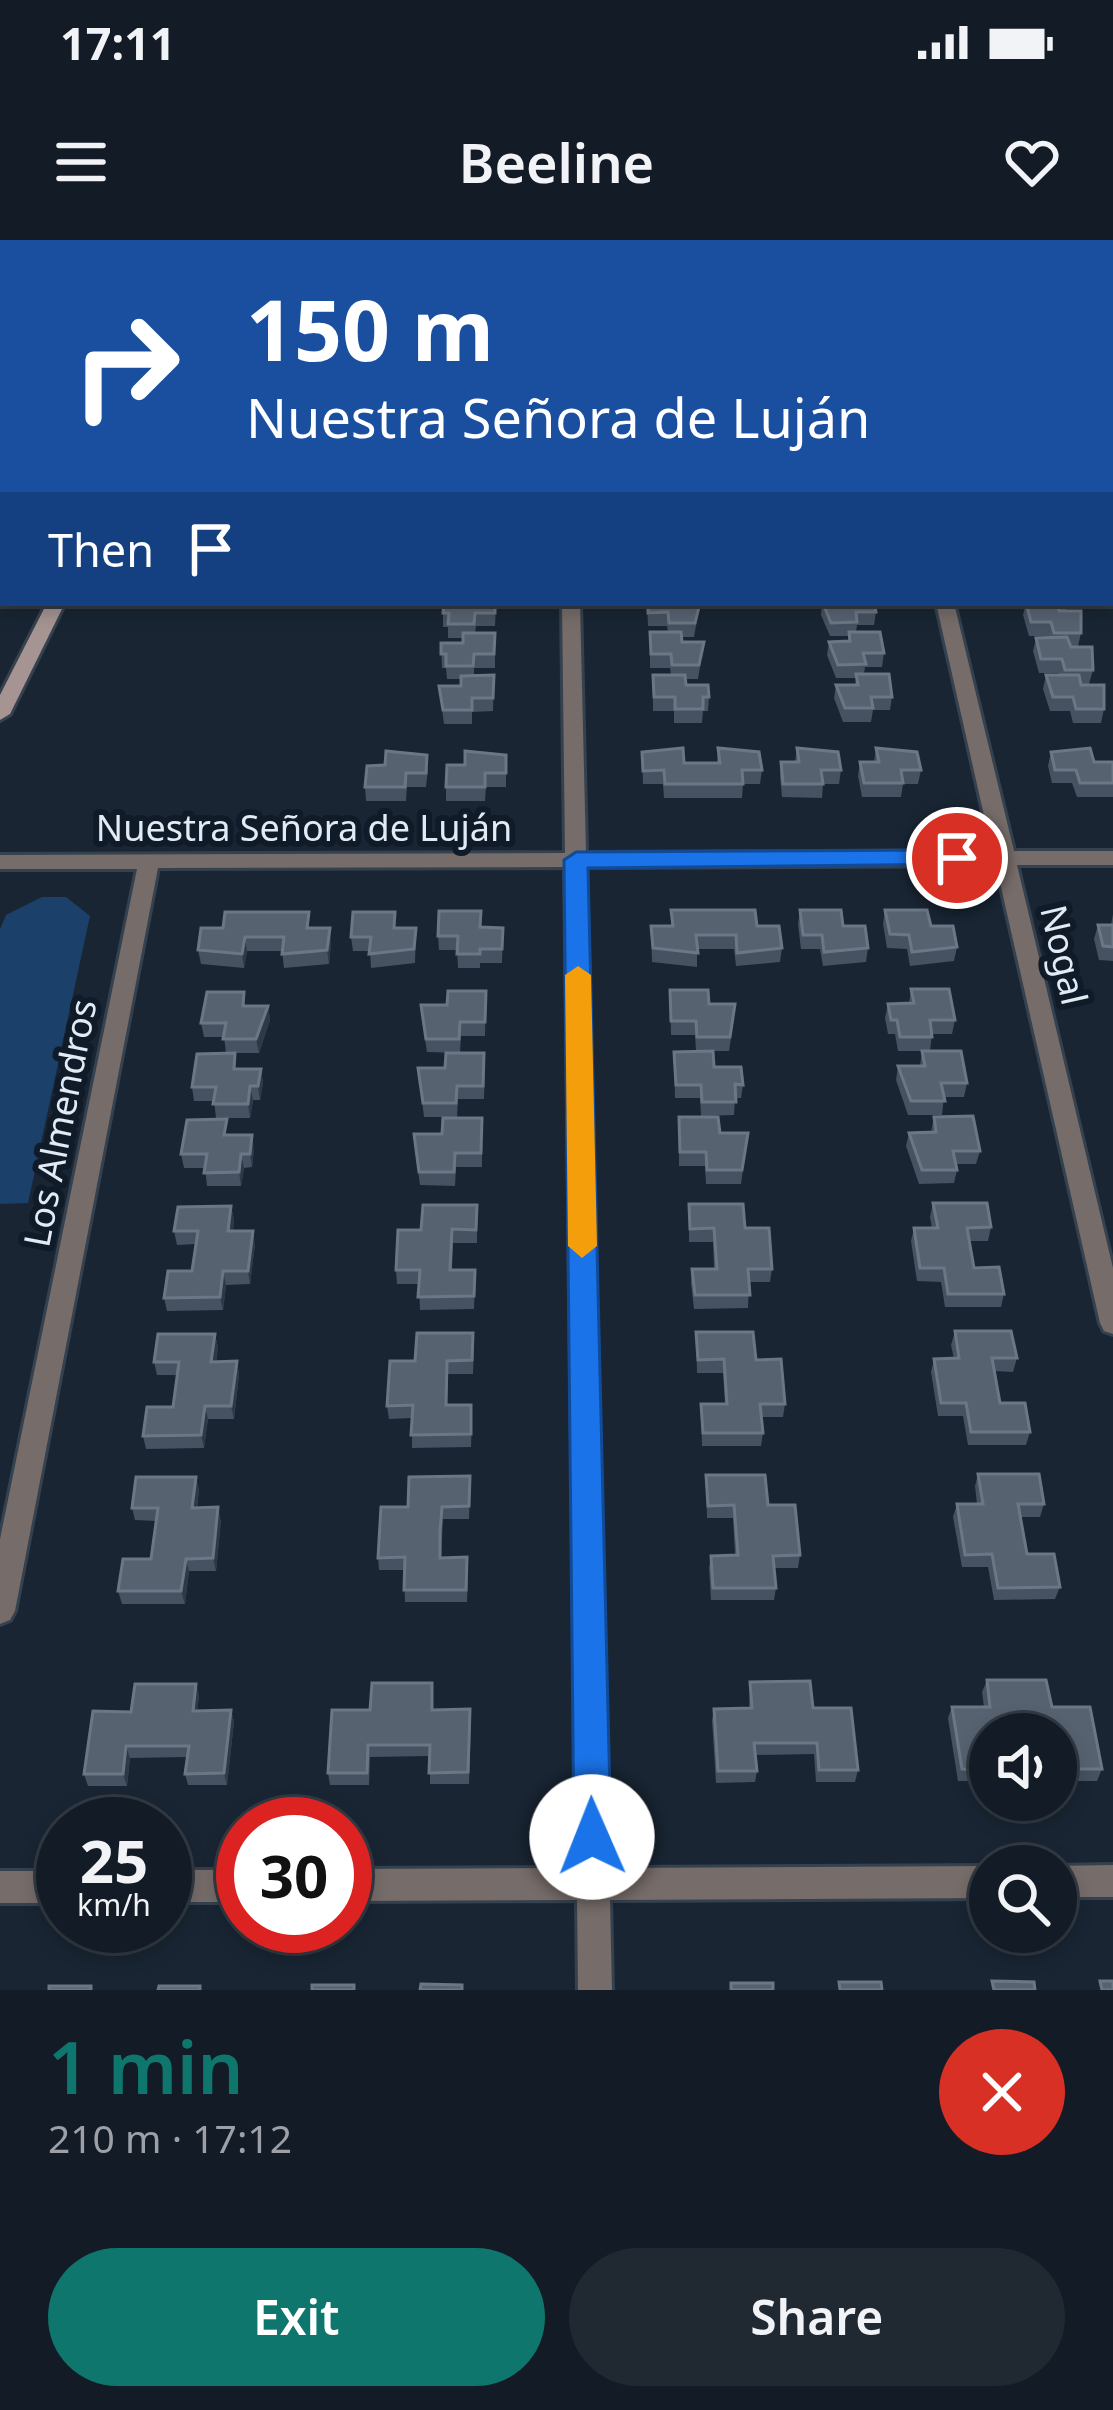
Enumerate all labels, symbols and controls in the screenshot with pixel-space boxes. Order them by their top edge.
text: 17:11 [60,12,176,73]
text: Beeline [459,125,654,199]
icon: menu [48,129,114,195]
icon: heart [999,129,1065,195]
text: 150 m [246,271,494,386]
icon: right [48,288,204,444]
text: Nuestra Señora de Luján [246,380,870,454]
icon: arrive [178,516,244,582]
text: Then [48,519,154,580]
street label: Nuestra Señora de Luján [96,803,512,852]
pin [906,807,1008,909]
icon: arrive [924,825,990,891]
street label: Nogal [1029,900,1100,1009]
street label: Los Almendros [12,995,108,1251]
map controls [969,1713,1077,1953]
button: sound [969,1713,1077,1821]
position arrow [529,1774,655,1900]
speed limit sign: 30 [216,1797,372,1953]
text: 25 [80,1819,148,1901]
button: search [969,1845,1077,1953]
text: km/h [77,1884,151,1925]
text: 1 min [48,2017,243,2115]
button: close [939,2029,1065,2155]
text: 210 m · 17:12 [48,2111,292,2164]
button: Exit [48,2248,545,2386]
button: Share [569,2248,1065,2386]

